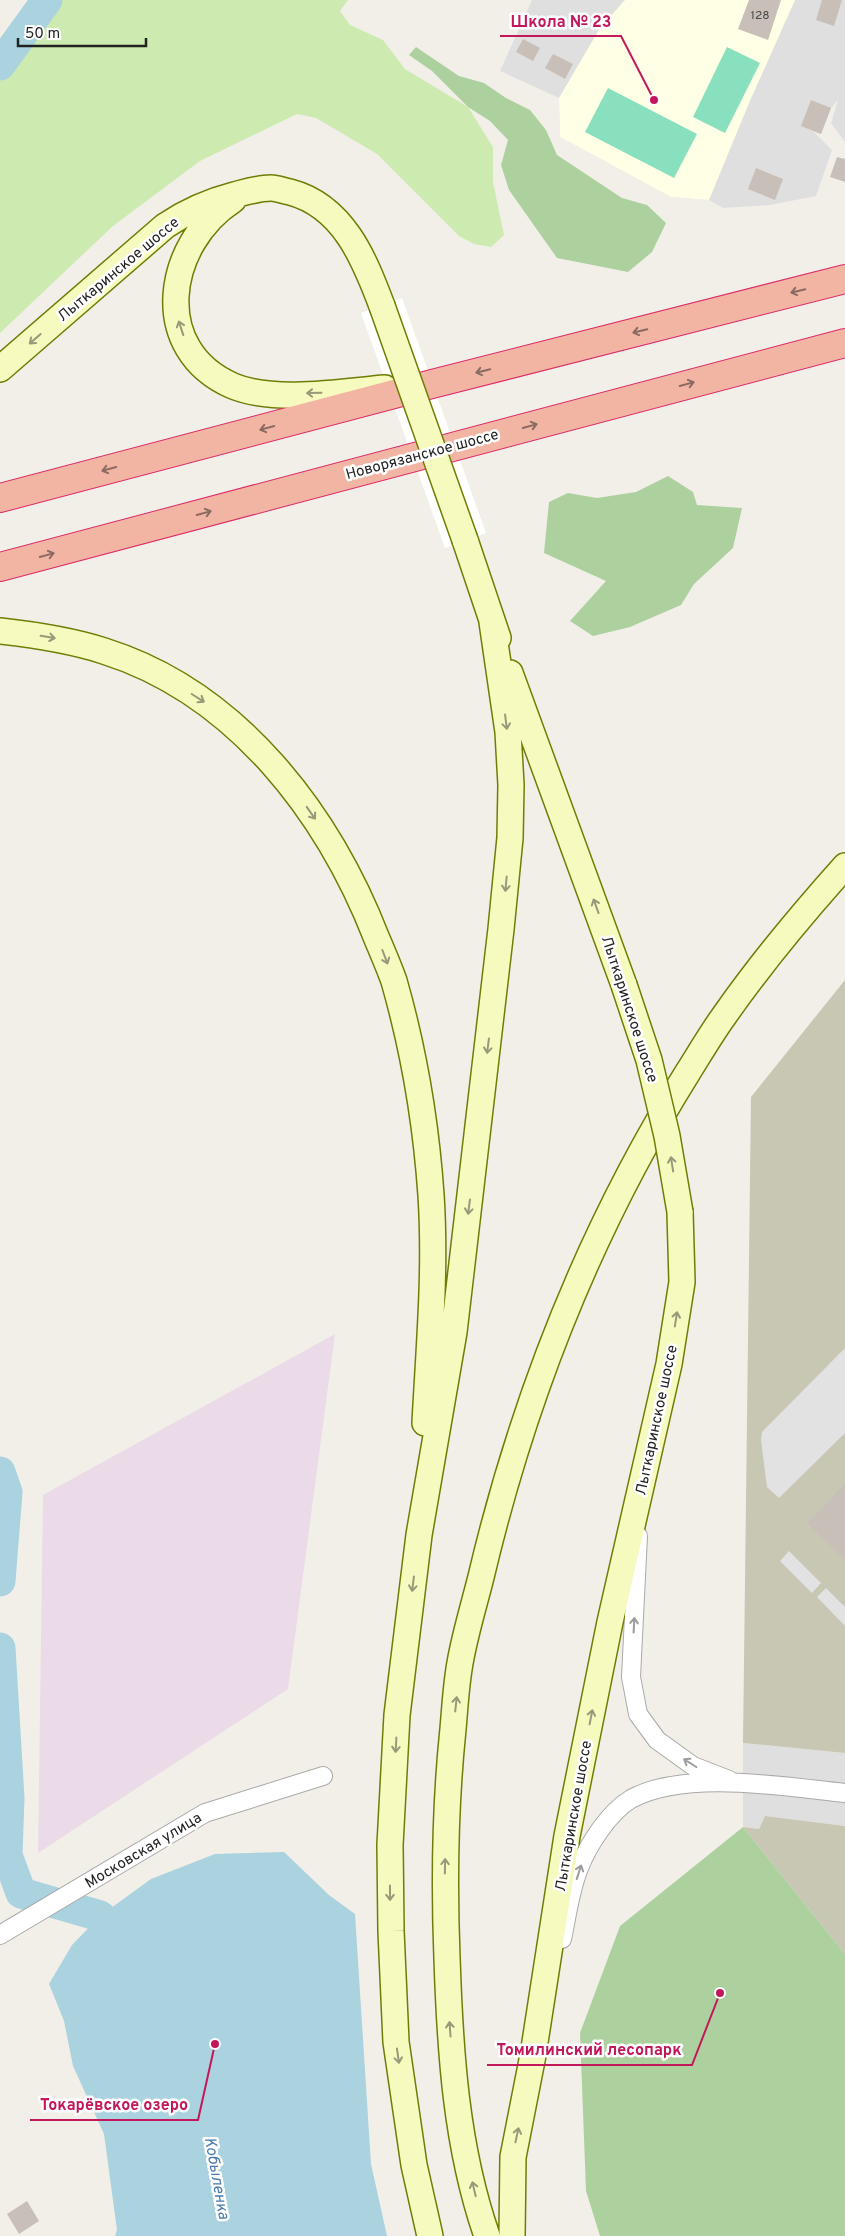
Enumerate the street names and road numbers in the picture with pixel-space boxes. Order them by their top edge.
street label: Лыткаринское шоссе [54,214,184,327]
street label: Новорязанское шоссе [344,426,501,485]
street label: Лыткаринское шоссе [596,934,661,1085]
street label: Лыткаринское шоссе [632,1343,683,1497]
street label: Лыткаринское шоссе [552,1739,597,1893]
street label: Московская улица [82,1809,205,1894]

